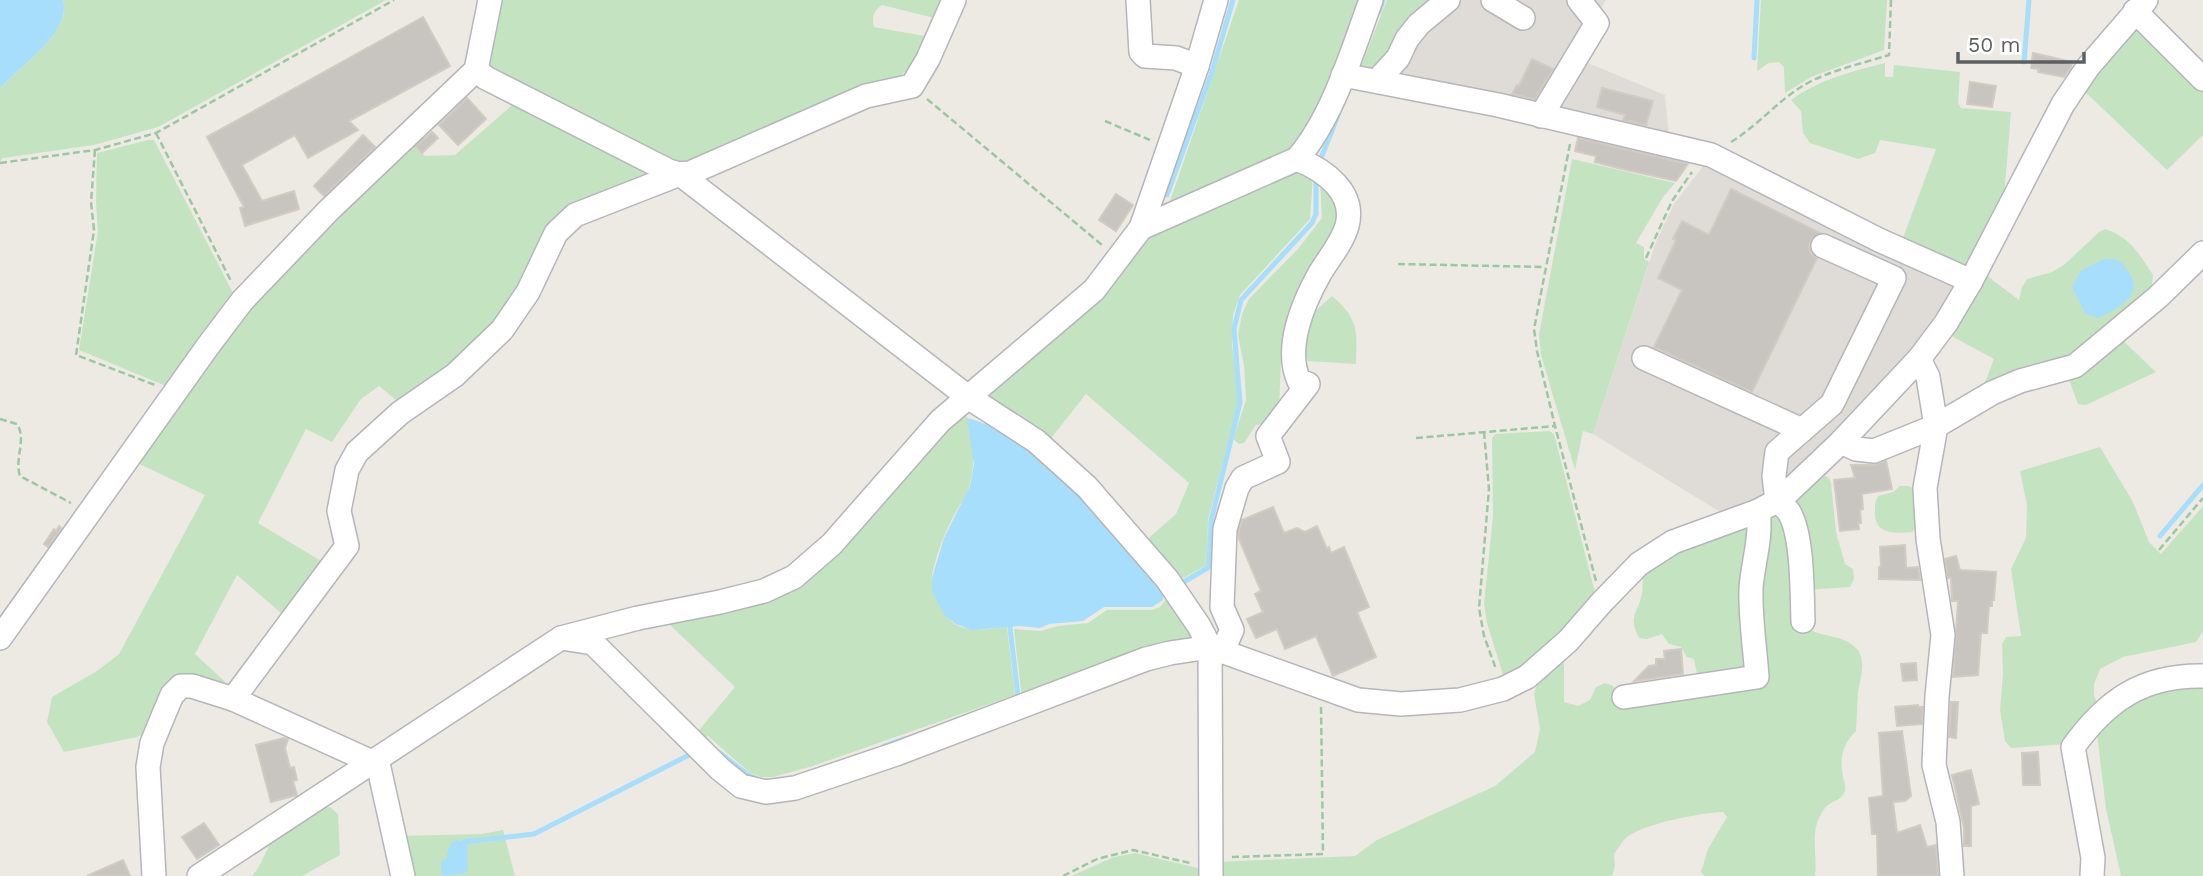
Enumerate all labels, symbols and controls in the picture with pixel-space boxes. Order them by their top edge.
scale bar [1958,21,2084,65]
text: 50 m [1968,32,2020,57]

